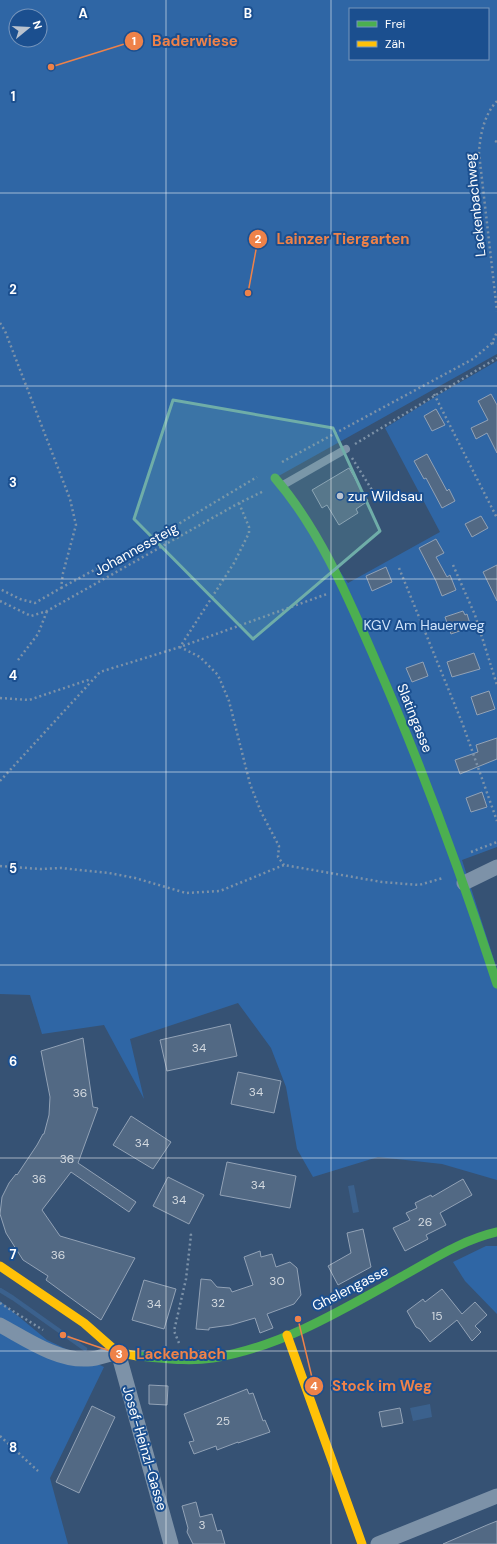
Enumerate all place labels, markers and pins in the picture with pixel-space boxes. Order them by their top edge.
callout: Baderwiese [124,28,246,55]
callout: Lainzer Tiergarten [248,225,417,252]
place label: zur Wildsau [348,487,423,505]
marker: zur Wildsau [335,491,345,501]
callout: Lackenbach [109,1340,234,1367]
callout: Stock im Weg [304,1373,440,1400]

